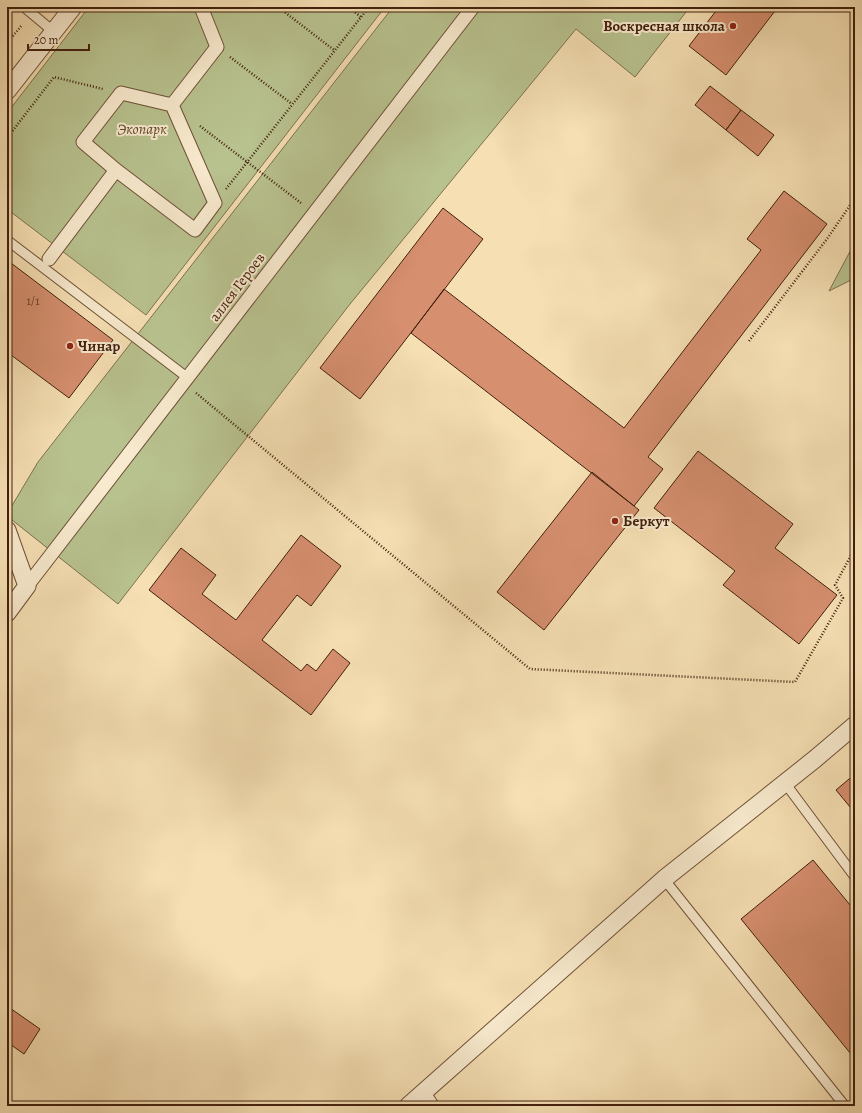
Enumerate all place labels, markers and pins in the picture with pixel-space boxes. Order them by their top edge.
place label: Воскресная школа [603,16,726,36]
marker: Воскресная школа [728,21,738,31]
place label: Чинар [78,336,120,356]
marker: Чинар [65,341,75,351]
place label: Беркут [623,511,670,531]
marker: Беркут [610,516,620,526]

